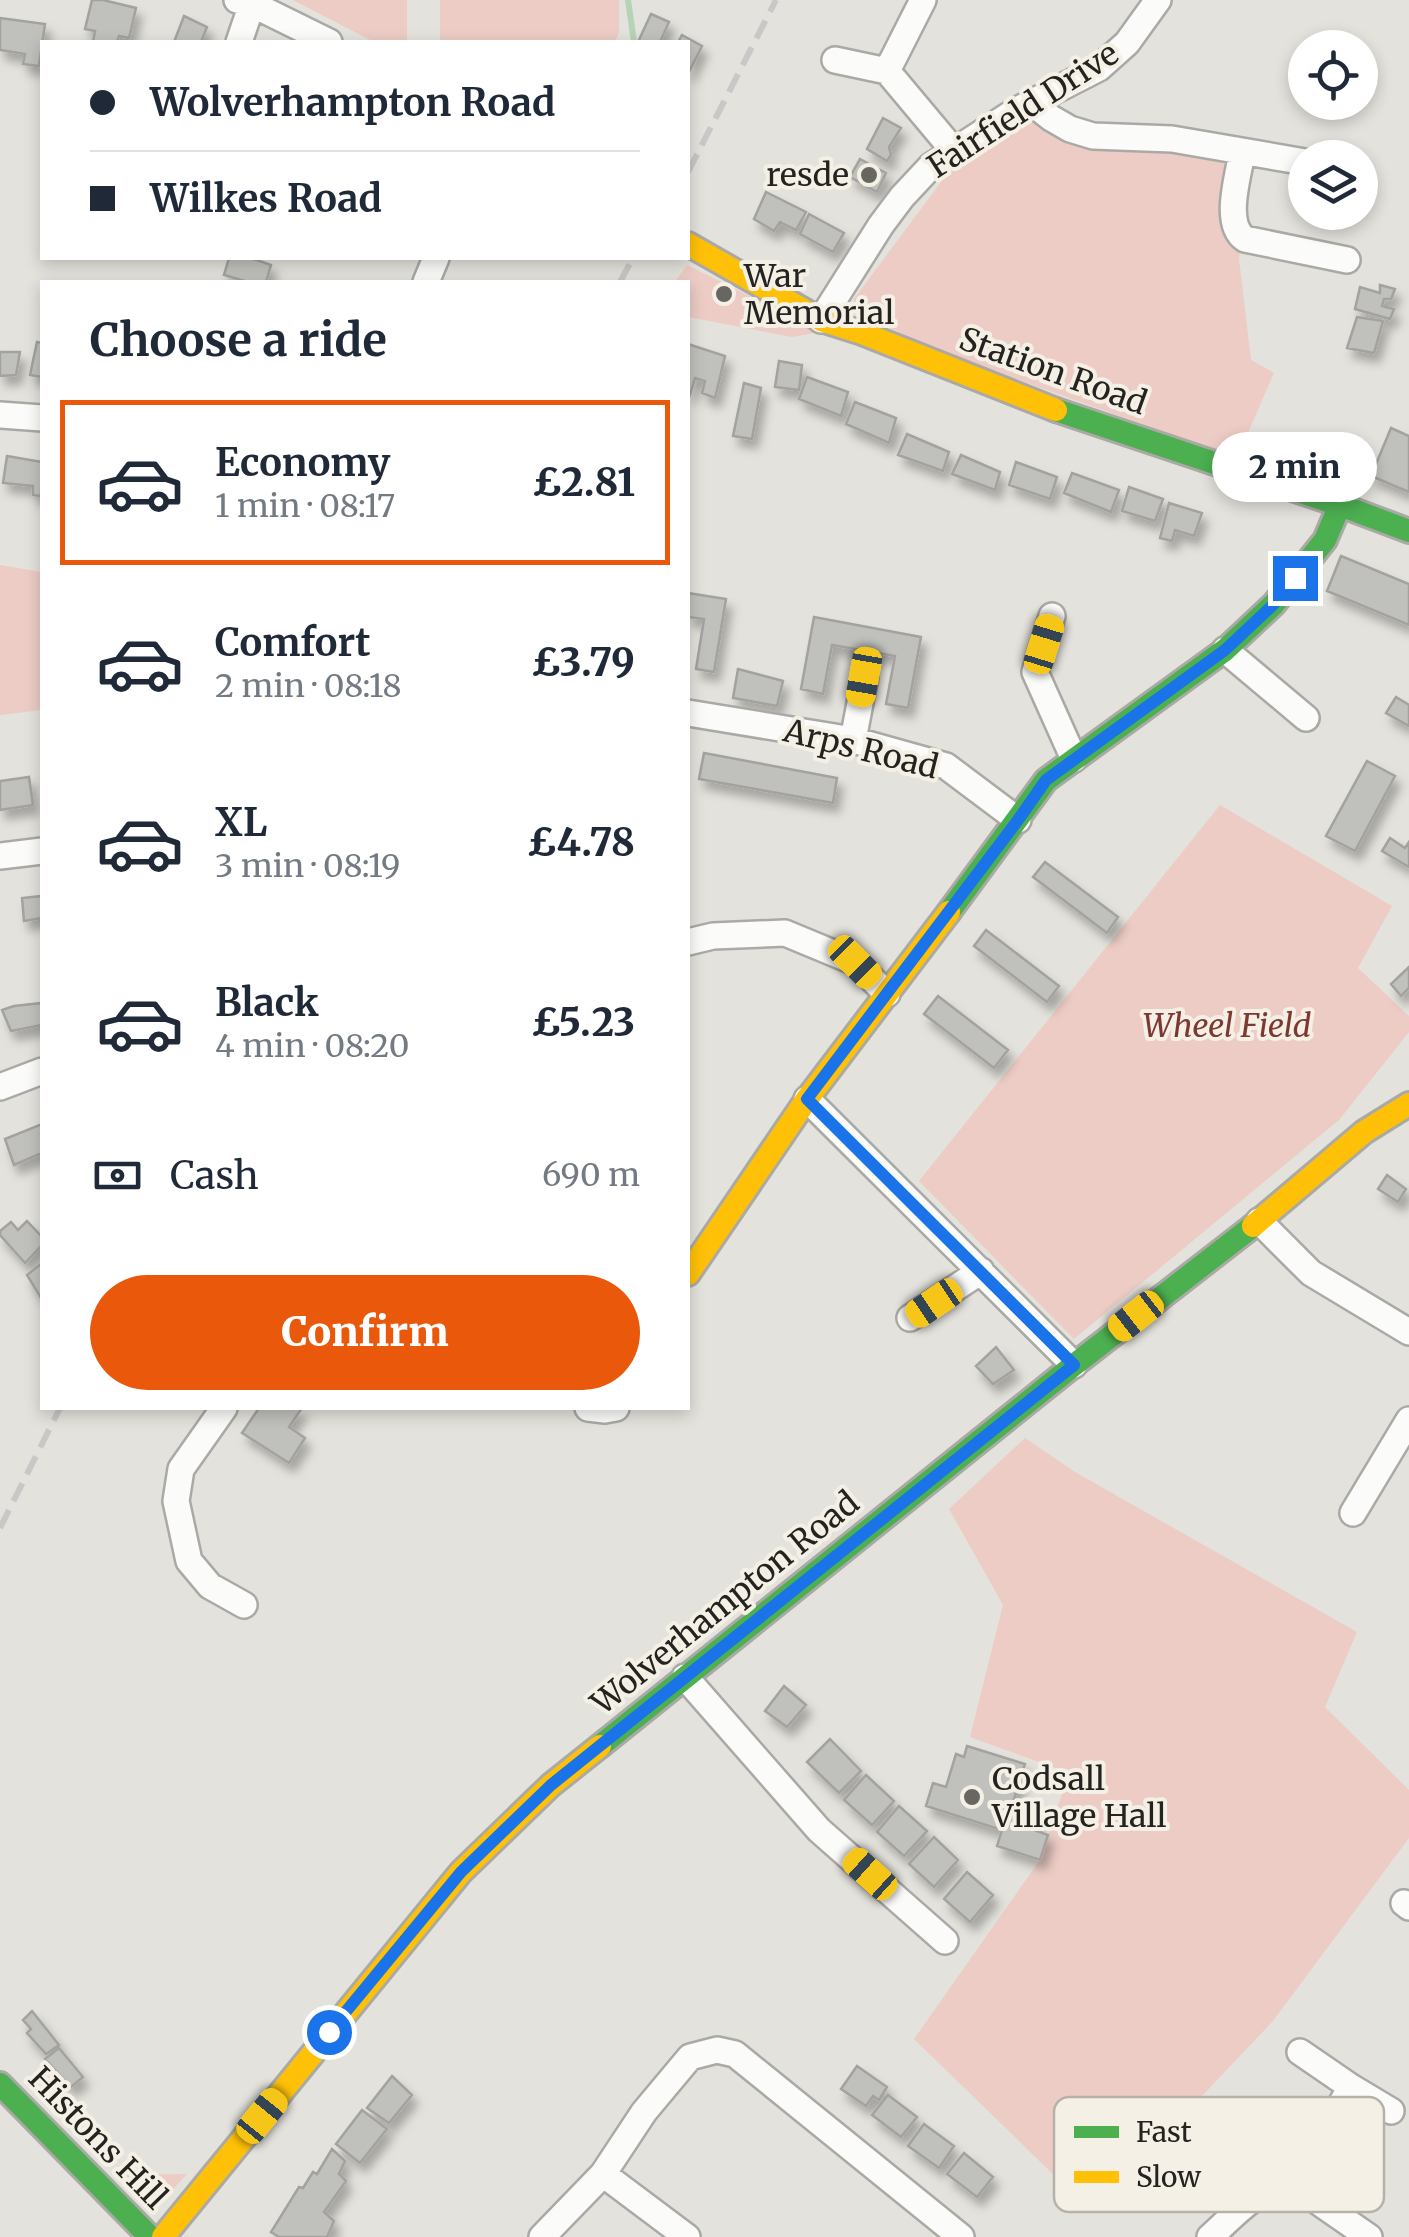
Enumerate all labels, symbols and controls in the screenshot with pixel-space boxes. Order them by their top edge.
map controls [1288,30,1378,230]
button: locate [1288,30,1378,120]
street label: Fairfield Drive [920,33,1126,187]
text: Wolverhampton Road [150,79,555,126]
button: layers [1288,140,1378,230]
place label: resde [766,155,849,195]
marker: resde [858,164,880,186]
text: Wilkes Road [150,175,382,222]
place label: War Memorial [743,256,894,333]
marker: War Memorial [713,283,735,305]
text: Choose a ride [90,312,387,368]
street label: Station Road [954,319,1152,423]
callout: 2 min [1212,433,1378,503]
icon: car [95,438,185,528]
text: Economy [215,439,390,486]
text: 2 min [1249,447,1340,487]
text: £2.81 [532,459,635,506]
text: 1 min · 08:17 [215,486,395,526]
route end [1273,556,1318,601]
car [1021,611,1067,677]
icon: car [95,618,185,708]
text: Comfort [215,619,371,666]
text: £3.79 [532,639,635,686]
car [844,645,884,709]
text: 2 min · 08:18 [215,666,401,706]
street label: Arps Road [779,710,942,788]
icon: car [95,798,185,888]
text: XL [215,799,267,846]
text: £4.78 [527,819,635,866]
text: 3 min · 08:19 [215,846,400,886]
car [823,930,887,994]
icon: car [95,978,185,1068]
text: Black [215,979,319,1026]
text: £5.23 [531,999,635,1046]
park label: Wheel Field [1143,1006,1312,1046]
text: 4 min · 08:20 [215,1026,409,1066]
icon: cash [90,1148,145,1203]
text: Cash [170,1152,259,1199]
text: 690 m [542,1155,640,1195]
car [901,1274,967,1332]
button: Confirm [90,1275,640,1390]
car [1103,1286,1169,1346]
street label: Wolverhampton Road [582,1483,867,1724]
place label: Codsall Village Hall [991,1759,1166,1836]
marker: Codsall Village Hall [961,1786,983,1808]
car [838,1843,902,1905]
route start [307,2010,352,2055]
street label: Histons Hill [20,2059,176,2218]
car [231,2083,293,2149]
legend [1054,2097,1384,2212]
text: Fast [1136,2114,1192,2150]
text: Slow [1136,2159,1201,2195]

